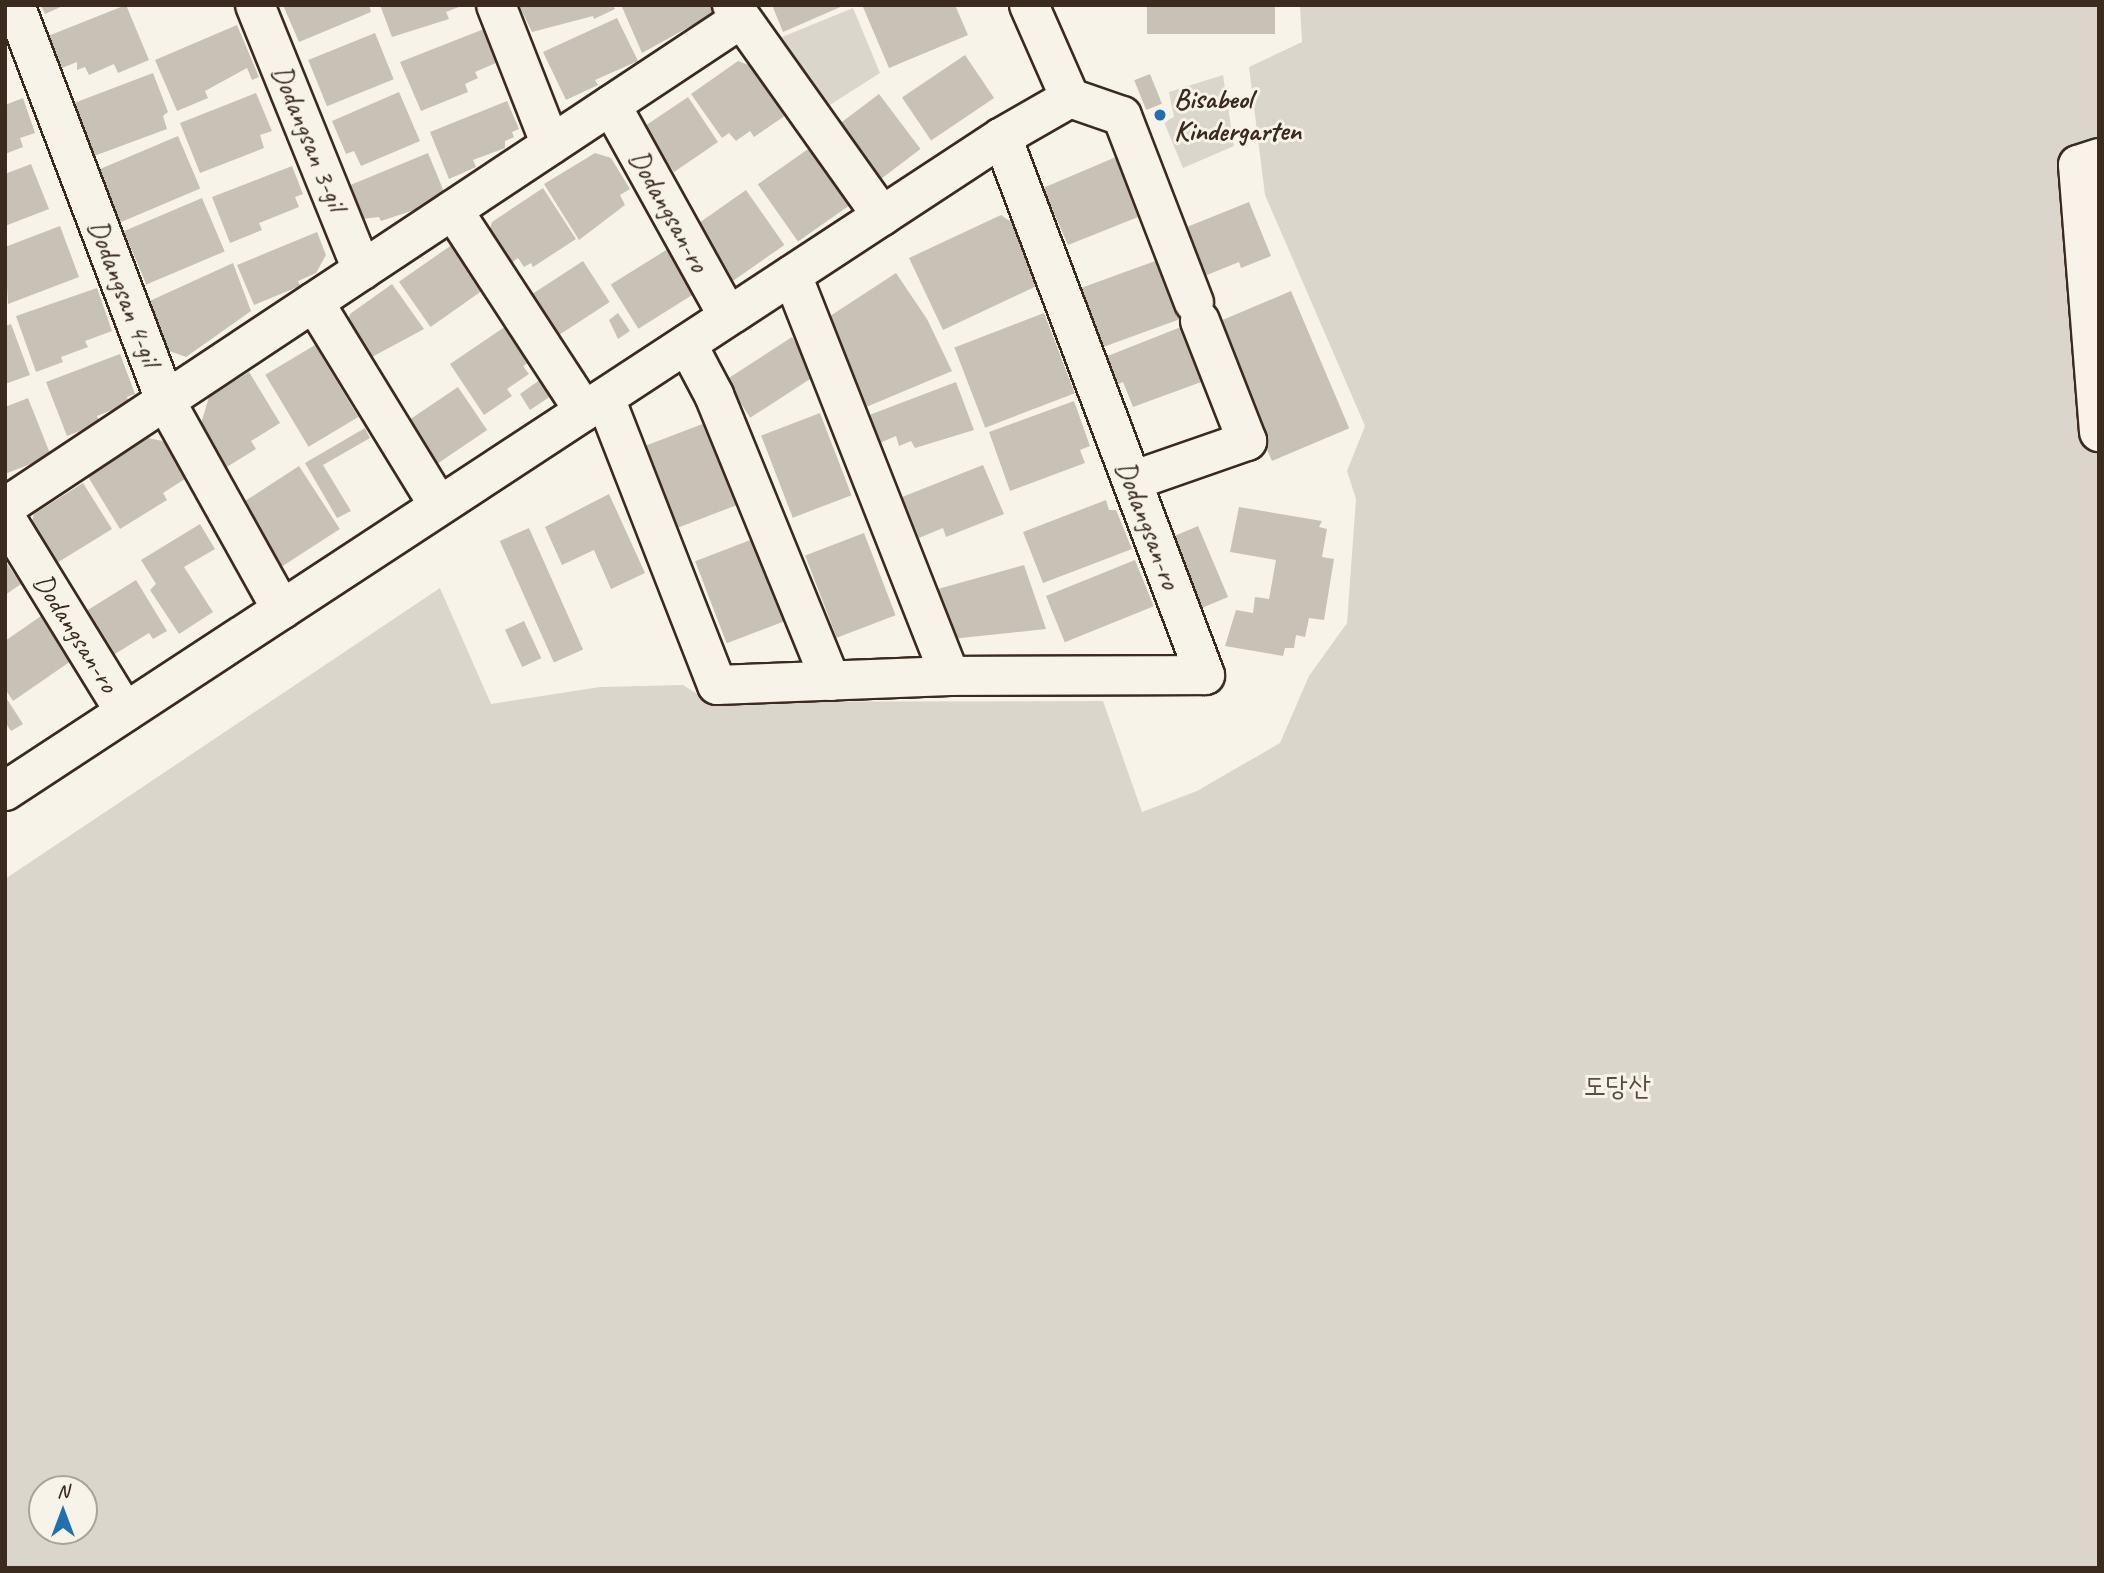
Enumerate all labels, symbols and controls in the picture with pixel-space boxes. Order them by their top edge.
street label: Dodangsan 3-gil [265,61,353,215]
place label: Bisabeol Kindergarten [1174,82,1301,148]
marker: Bisabeol Kindergarten [1152,107,1168,123]
street label: Dodangsan-ro [622,144,716,278]
street label: Dodangsan 4-gil [81,215,167,371]
street label: Dodangsan-ro [1108,457,1188,593]
street label: Dodangsan-ro [26,567,126,699]
park label: 도당산 [1583,1069,1651,1103]
north arrow [28,1475,98,1545]
text: N [57,1479,69,1503]

